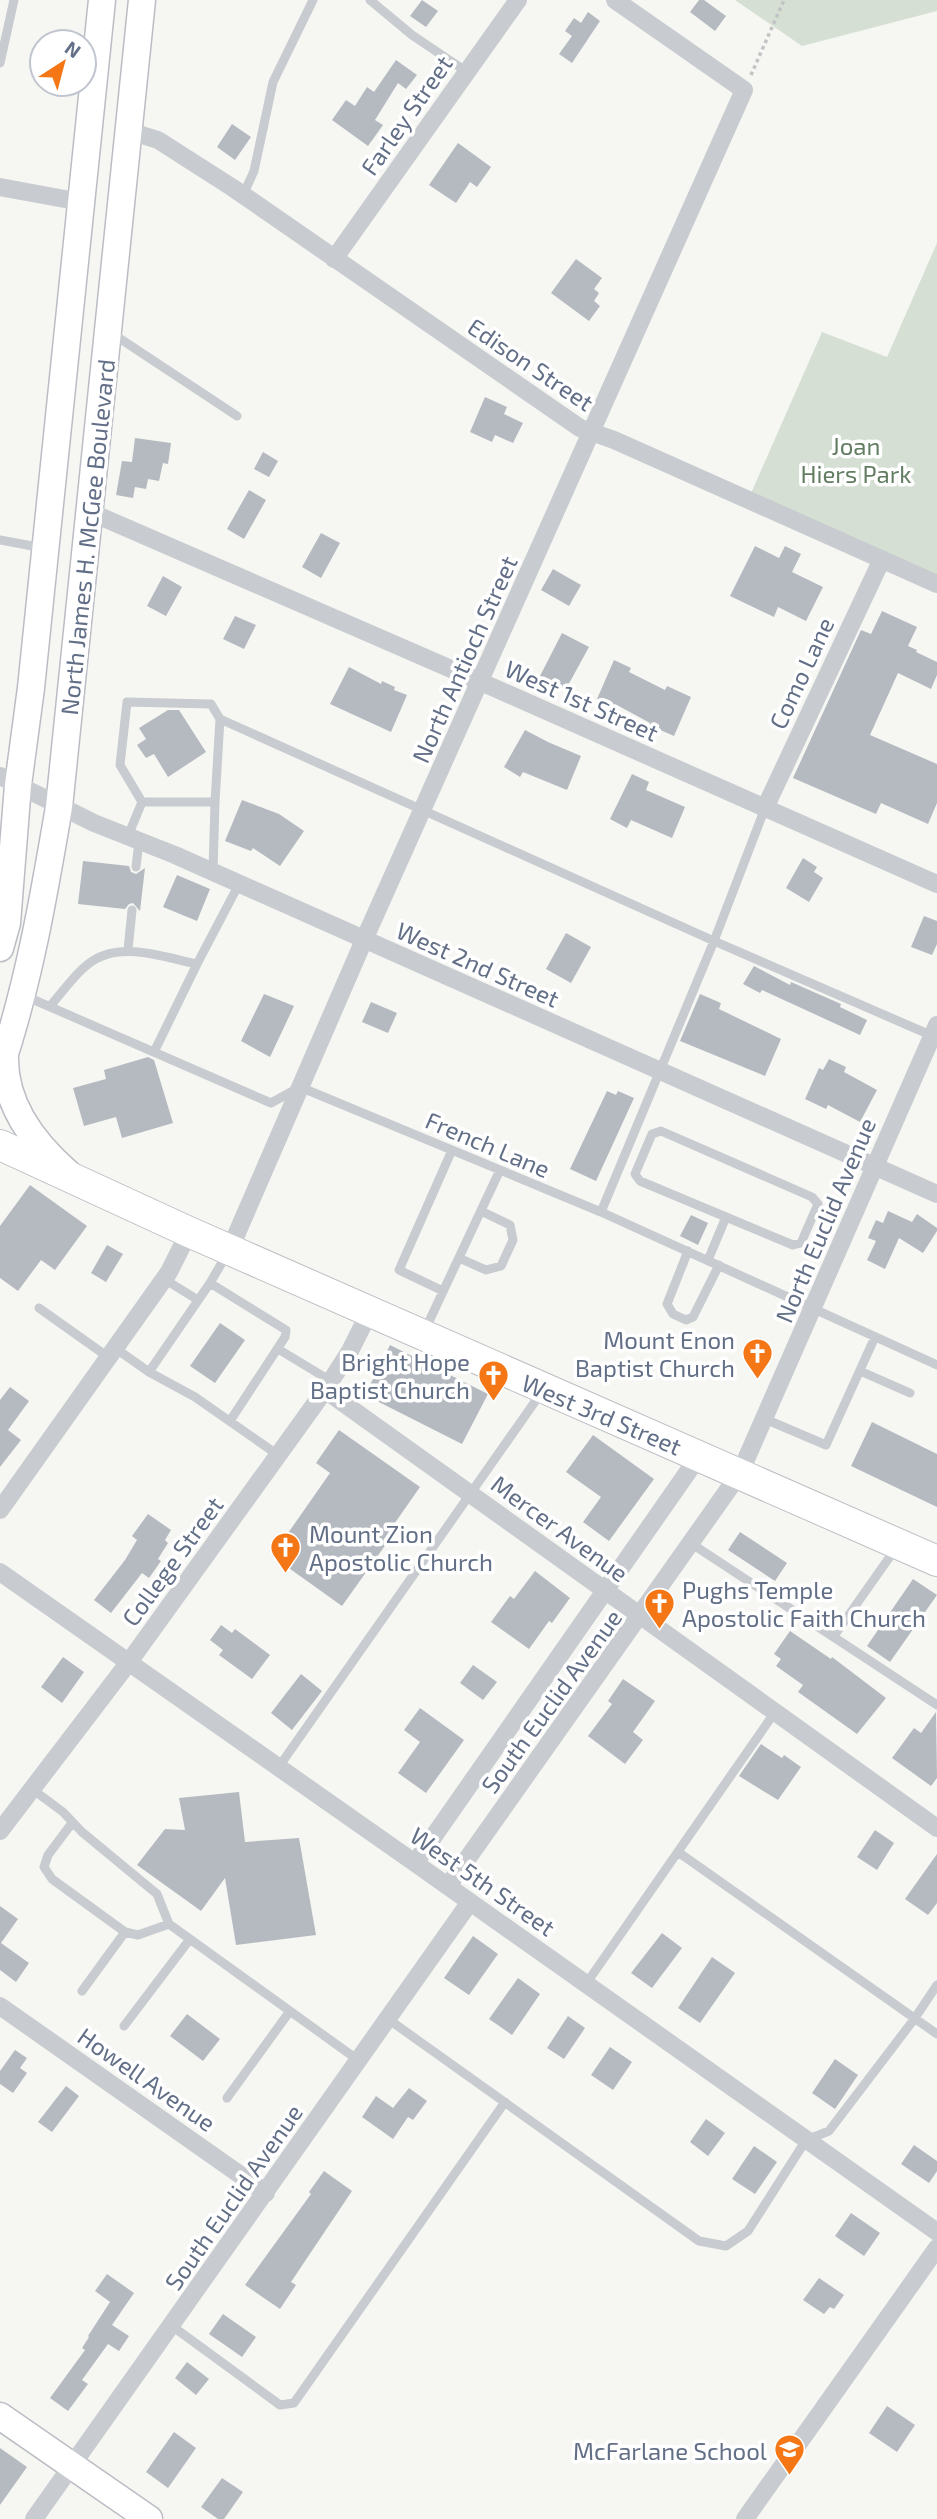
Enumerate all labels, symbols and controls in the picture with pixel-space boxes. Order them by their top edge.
north arrow [28,28,98,98]
text: N [61,36,86,62]
street label: Farley Street [354,50,458,180]
street label: Edison Street [463,311,599,417]
street label: North James H. McGee Boulevard [54,358,120,716]
park label: Joan Hiers Park [800,431,912,488]
street label: North Antioch Street [405,551,523,767]
street label: Como Lane [763,613,839,733]
street label: West 1st Street [501,653,663,747]
street label: West 2nd Street [392,915,564,1013]
street label: French Lane [422,1105,554,1183]
street label: North Euclid Avenue [769,1113,881,1327]
place label: Mount Enon Baptist Church [575,1325,735,1382]
church icon: Mount Enon Baptist Church [741,1336,775,1380]
place label: Bright Hope Baptist Church [310,1347,470,1404]
church icon: Bright Hope Baptist Church [476,1358,510,1402]
street label: West 3rd Street [518,1367,686,1461]
street label: Mercer Avenue [486,1469,634,1587]
street label: College Street [115,1491,229,1631]
place label: Mount Zion Apostolic Church [309,1519,493,1576]
church icon: Mount Zion Apostolic Church [269,1530,303,1574]
place label: Pughs Temple Apostolic Faith Church [682,1575,926,1632]
church icon: Pughs Temple Apostolic Faith Church [642,1586,676,1630]
street label: South Euclid Avenue [475,1603,627,1799]
street label: West 5th Street [405,1820,561,1942]
street label: Howell Avenue [73,2021,221,2137]
street label: South Euclid Avenue [158,2099,308,2295]
school or university icon: McFarlane School [773,2433,807,2477]
place label: McFarlane School [573,2436,767,2465]

